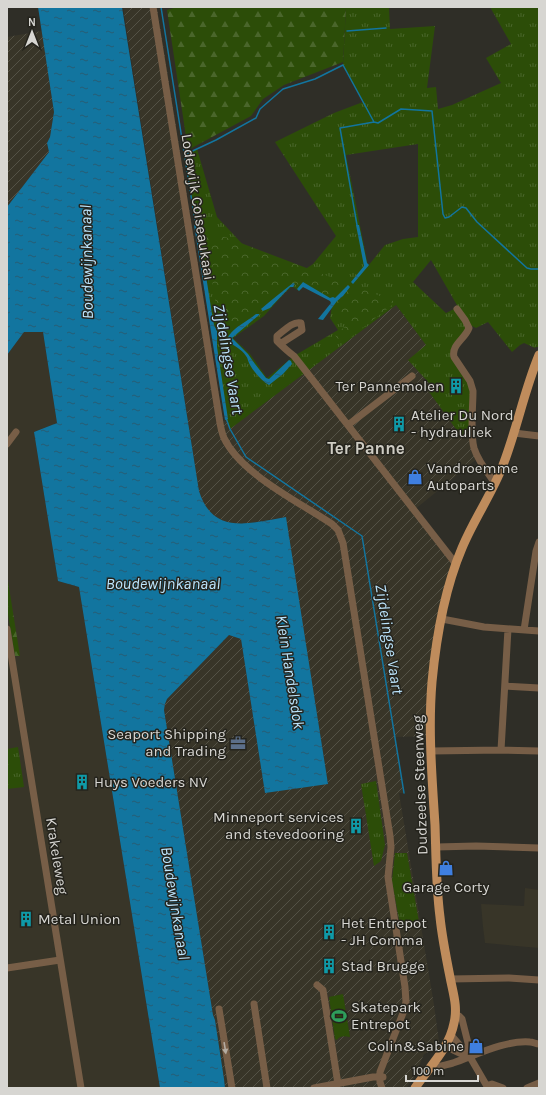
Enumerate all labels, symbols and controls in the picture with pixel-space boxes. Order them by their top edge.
north arrow [12,12,52,52]
text: N [28,16,36,29]
street label: Lodewijk Coiseaukaai [178,132,218,282]
water label: Boudewijnkanaal [76,205,97,319]
water label: Zijdelingse Vaart [209,303,248,416]
place label: Ter Pannemolen [335,377,444,395]
building icon: Ter Pannemolen [447,377,465,395]
place label: Atelier Du Nord - hydrauliek [411,406,514,441]
building icon: Atelier Du Nord - hydrauliek [390,415,408,433]
district label: Ter Panne [327,438,405,458]
place label: Vandroemme Autoparts [427,459,518,494]
shop icon: Vandroemme Autoparts [406,468,424,486]
water label: Boudewijnkanaal [106,574,220,593]
water label: Zijdelingse Vaart [371,583,408,696]
water label: Klein Handelsdok [272,614,309,731]
street label: Dudzeelse Steenweg [409,714,431,855]
place label: Seaport Shipping and Trading [107,725,227,760]
office icon: Seaport Shipping and Trading [229,734,247,752]
building icon: Huys Voeders NV [73,773,91,791]
place label: Huys Voeders NV [94,773,208,791]
place label: Minneport services and stevedooring [213,808,345,843]
street label: Krakeleweg [42,816,72,896]
building icon: Minneport services and stevedooring [347,817,365,835]
water label: Boudewijnkanaal [157,845,194,961]
shop icon: Garage Corty [437,859,455,877]
place label: Garage Corty [403,878,489,896]
building icon: Metal Union [17,910,35,928]
place label: Metal Union [38,910,121,928]
place label: Het Entrepot - JH Comma [341,914,427,949]
building icon: Het Entrepot - JH Comma [320,923,338,941]
building icon: Stad Brugge [320,957,338,975]
place label: Stad Brugge [341,957,425,975]
place label: Skatepark Entrepot [351,998,421,1033]
sports icon: Skatepark Entrepot [330,1007,348,1025]
place label: Colin&Sabine [368,1037,464,1055]
shop icon: Colin&Sabine [467,1037,485,1055]
one-way arrow [223,1041,229,1054]
scale bar [406,1057,478,1083]
text: 100 m [412,1064,444,1078]

